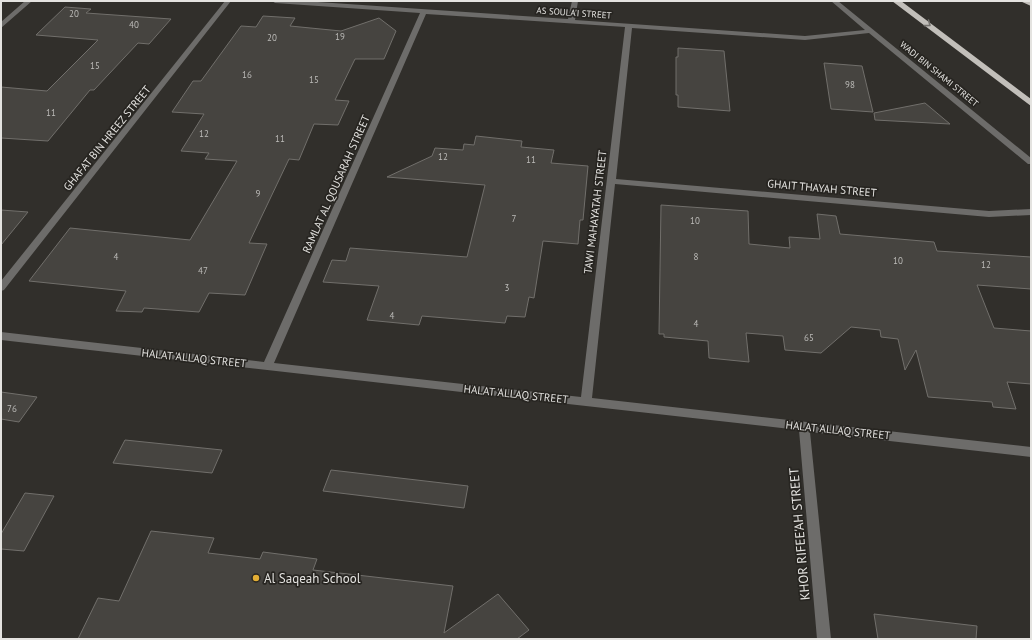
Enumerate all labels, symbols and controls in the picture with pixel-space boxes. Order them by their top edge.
street label: AS SOULA'I STREET [536,4,612,21]
house number: 20 [69,8,79,19]
house number: 40 [129,19,139,30]
one-way arrow [923,20,930,27]
house number: 19 [335,31,345,42]
house number: 20 [267,32,277,43]
street label: WADI BIN SHAMI STREET [898,39,981,109]
house number: 15 [90,60,100,71]
house number: 16 [242,69,252,80]
house number: 15 [309,74,319,85]
house number: 98 [845,79,855,90]
street label: GHAFAT BIN HREEZ STREET [60,83,154,193]
house number: 11 [46,107,56,118]
street label: RAMLAT AL QOUSARAH STREET [299,113,373,255]
house number: 12 [199,128,209,139]
house number: 11 [275,133,285,144]
street label: TAWI MAHAYATAH STREET [580,149,610,275]
house number: 12 [438,151,448,162]
house number: 11 [526,154,536,165]
street label: GHAIT THAYAH STREET [767,176,877,200]
house number: 9 [256,188,261,199]
house number: 7 [512,213,517,224]
house number: 10 [690,215,700,226]
house number: 4 [114,251,119,262]
house number: 8 [694,251,699,262]
house number: 10 [893,255,903,266]
house number: 12 [981,259,991,270]
house number: 47 [198,265,208,276]
house number: 3 [505,282,510,293]
house number: 4 [390,310,395,321]
house number: 4 [694,318,699,329]
house number: 65 [804,332,814,343]
street label: HALAT 'ALLAQ STREET [141,346,247,370]
street label: HALAT 'ALLAQ STREET [463,382,569,406]
house number: 76 [7,403,17,414]
street label: HALAT 'ALLAQ STREET [785,418,891,442]
street label: KHOR RIFEE'AH STREET [785,467,814,601]
place label: Al Saqeah School [264,570,361,587]
marker: Al Saqeah School [251,573,261,583]

